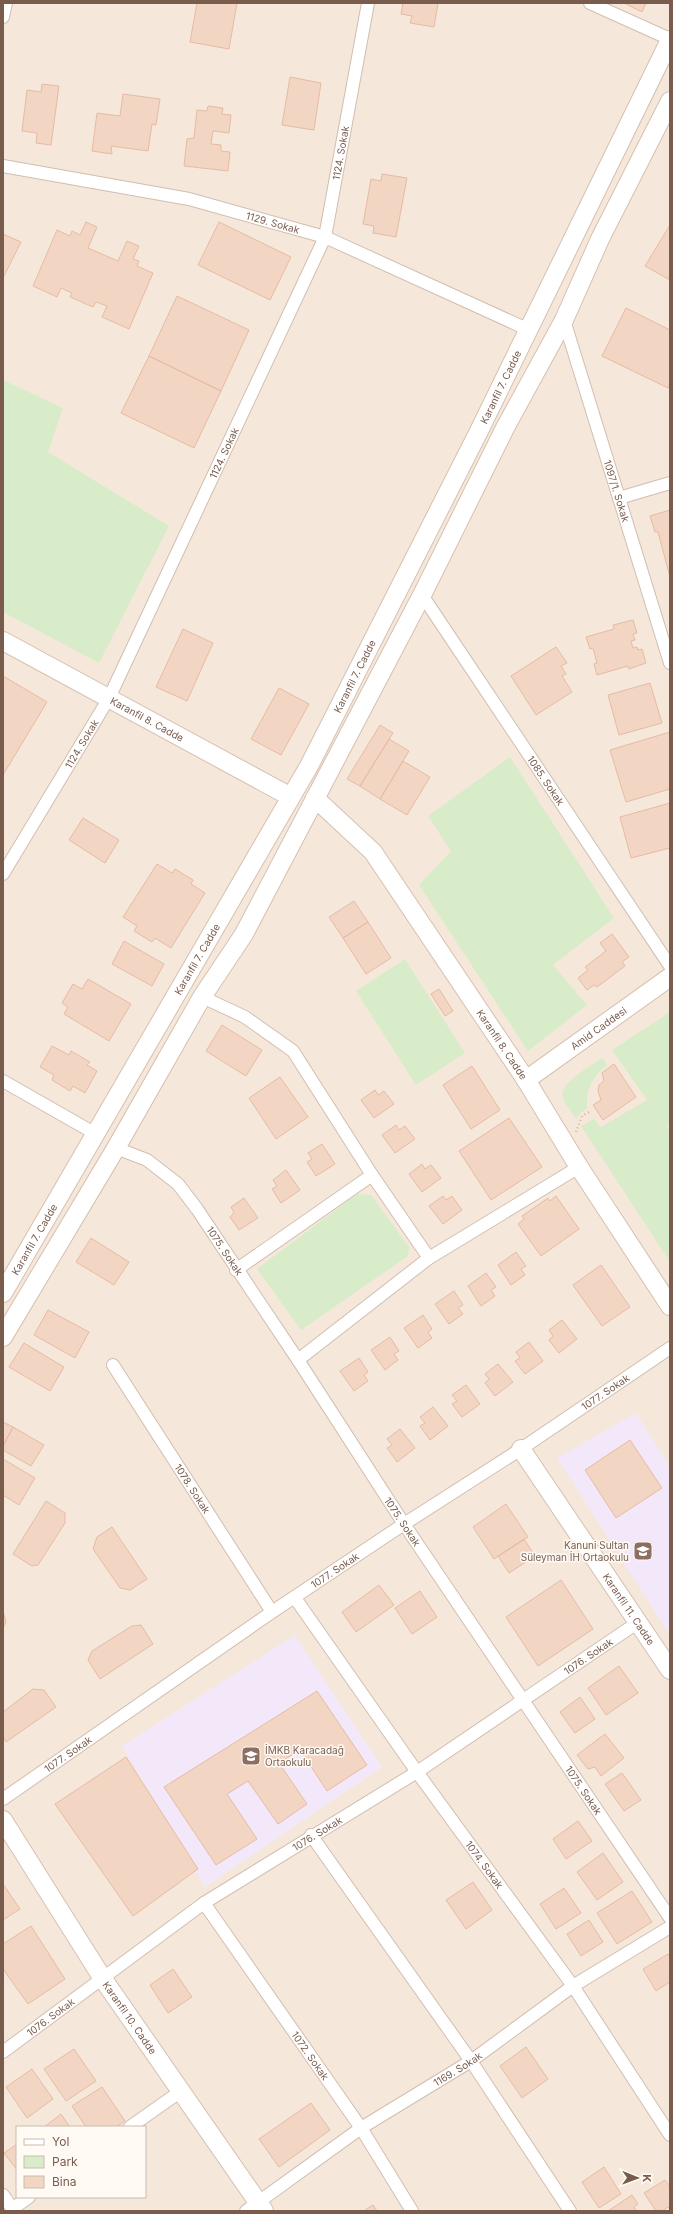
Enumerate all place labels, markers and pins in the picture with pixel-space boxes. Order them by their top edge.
place label: Kanuni Sultan Süleyman İH Ortaokulu [521,1539,629,1563]
school or university icon: Kanuni Sultan Süleyman İH Ortaokulu [632,1540,654,1562]
place label: İMKB Karacadağ Ortaokulu [265,1743,344,1768]
school or university icon: İMKB Karacadağ Ortaokulu [240,1745,262,1767]

